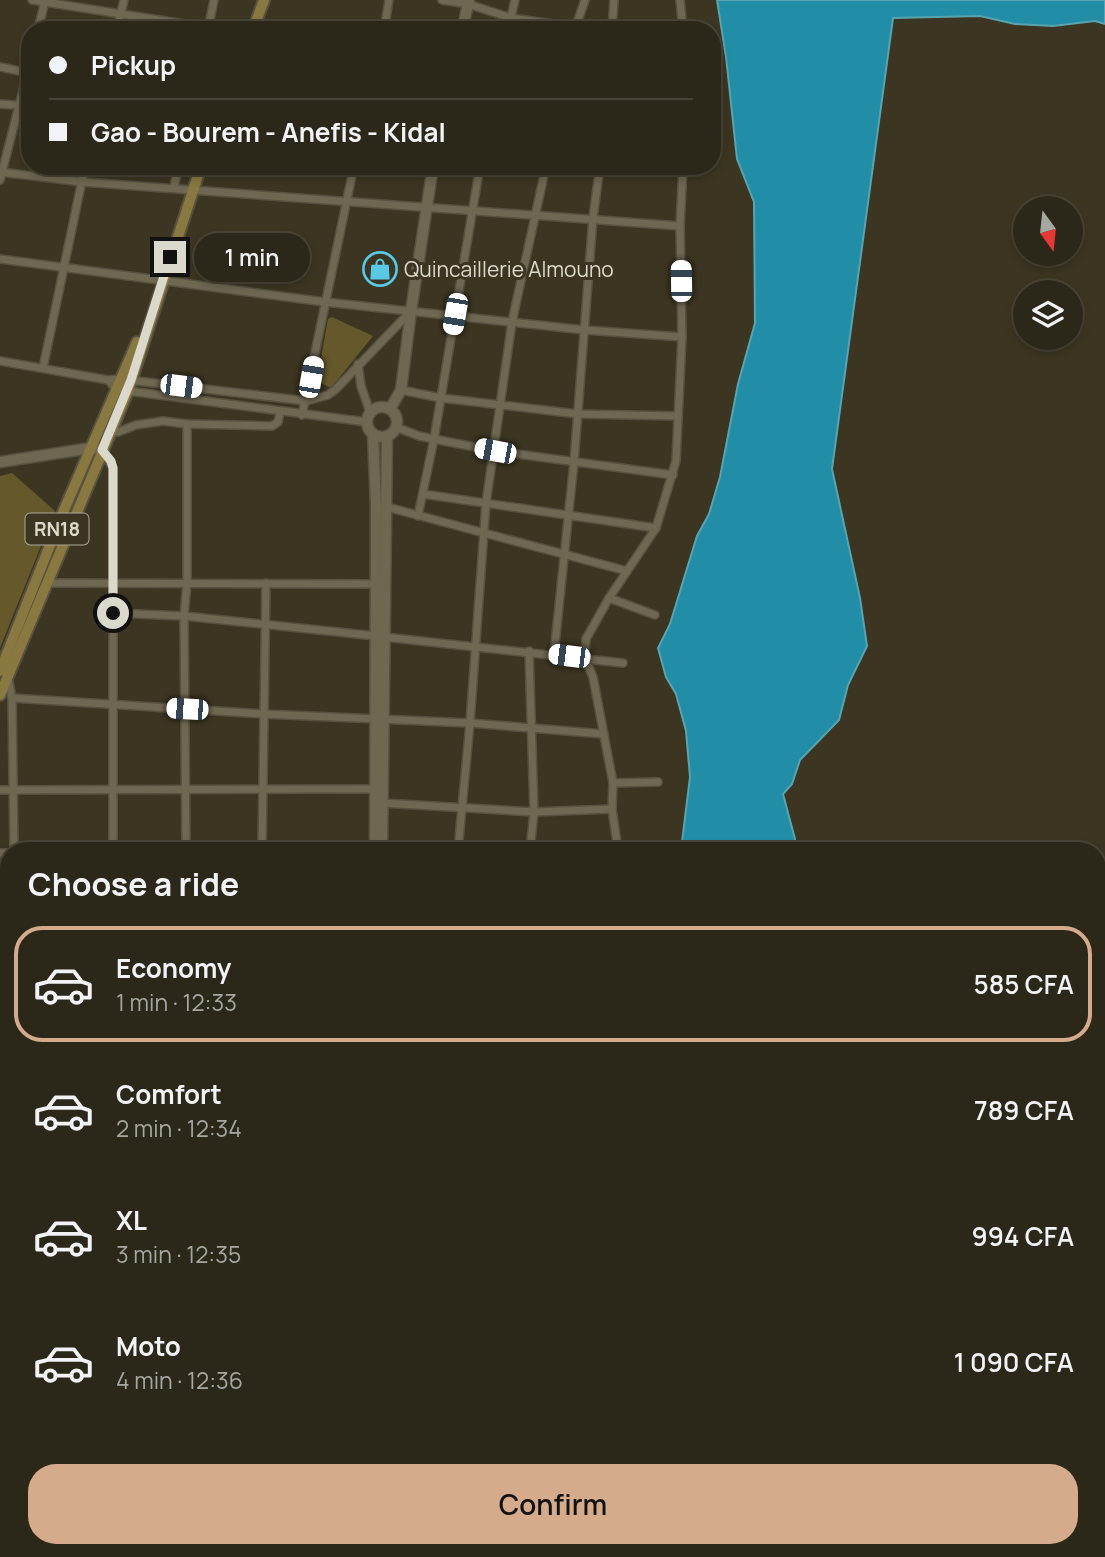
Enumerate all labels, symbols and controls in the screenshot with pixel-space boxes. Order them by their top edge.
text: Pickup [91,47,176,83]
text: Gao - Bourem - Anefis - Kidal [91,114,446,150]
north arrow [1013,196,1083,266]
map controls [1013,196,1083,350]
callout: 1 min [194,232,310,282]
route end [154,241,186,273]
text: 1 min [225,241,279,273]
shop icon: Quincaillerie Almouno [361,250,399,288]
place label: Quincaillerie Almouno [404,255,614,283]
car [671,260,692,302]
button: layers [1013,280,1083,350]
car [442,291,469,337]
car [298,354,325,400]
car [159,373,204,399]
car [473,437,518,465]
road number: RN18 [25,514,88,544]
route start [97,597,129,629]
car [547,643,592,669]
car [166,697,209,721]
text: Choose a ride [28,862,239,906]
text: Economy [116,950,231,986]
icon: car [32,953,95,1016]
text: 585 CFA [974,966,1074,1002]
text: 1 min · 12:33 [116,986,237,1018]
text: Comfort [116,1076,222,1112]
icon: car [32,1079,95,1142]
text: 789 CFA [974,1092,1074,1128]
text: 2 min · 12:34 [116,1112,242,1144]
text: XL [116,1202,147,1238]
icon: car [32,1205,95,1268]
text: 994 CFA [972,1218,1074,1254]
text: 3 min · 12:35 [116,1238,241,1270]
text: Moto [116,1328,181,1364]
icon: car [32,1331,95,1394]
text: 1 090 CFA [954,1344,1074,1380]
text: 4 min · 12:36 [116,1364,243,1396]
button: Confirm [28,1464,1078,1544]

